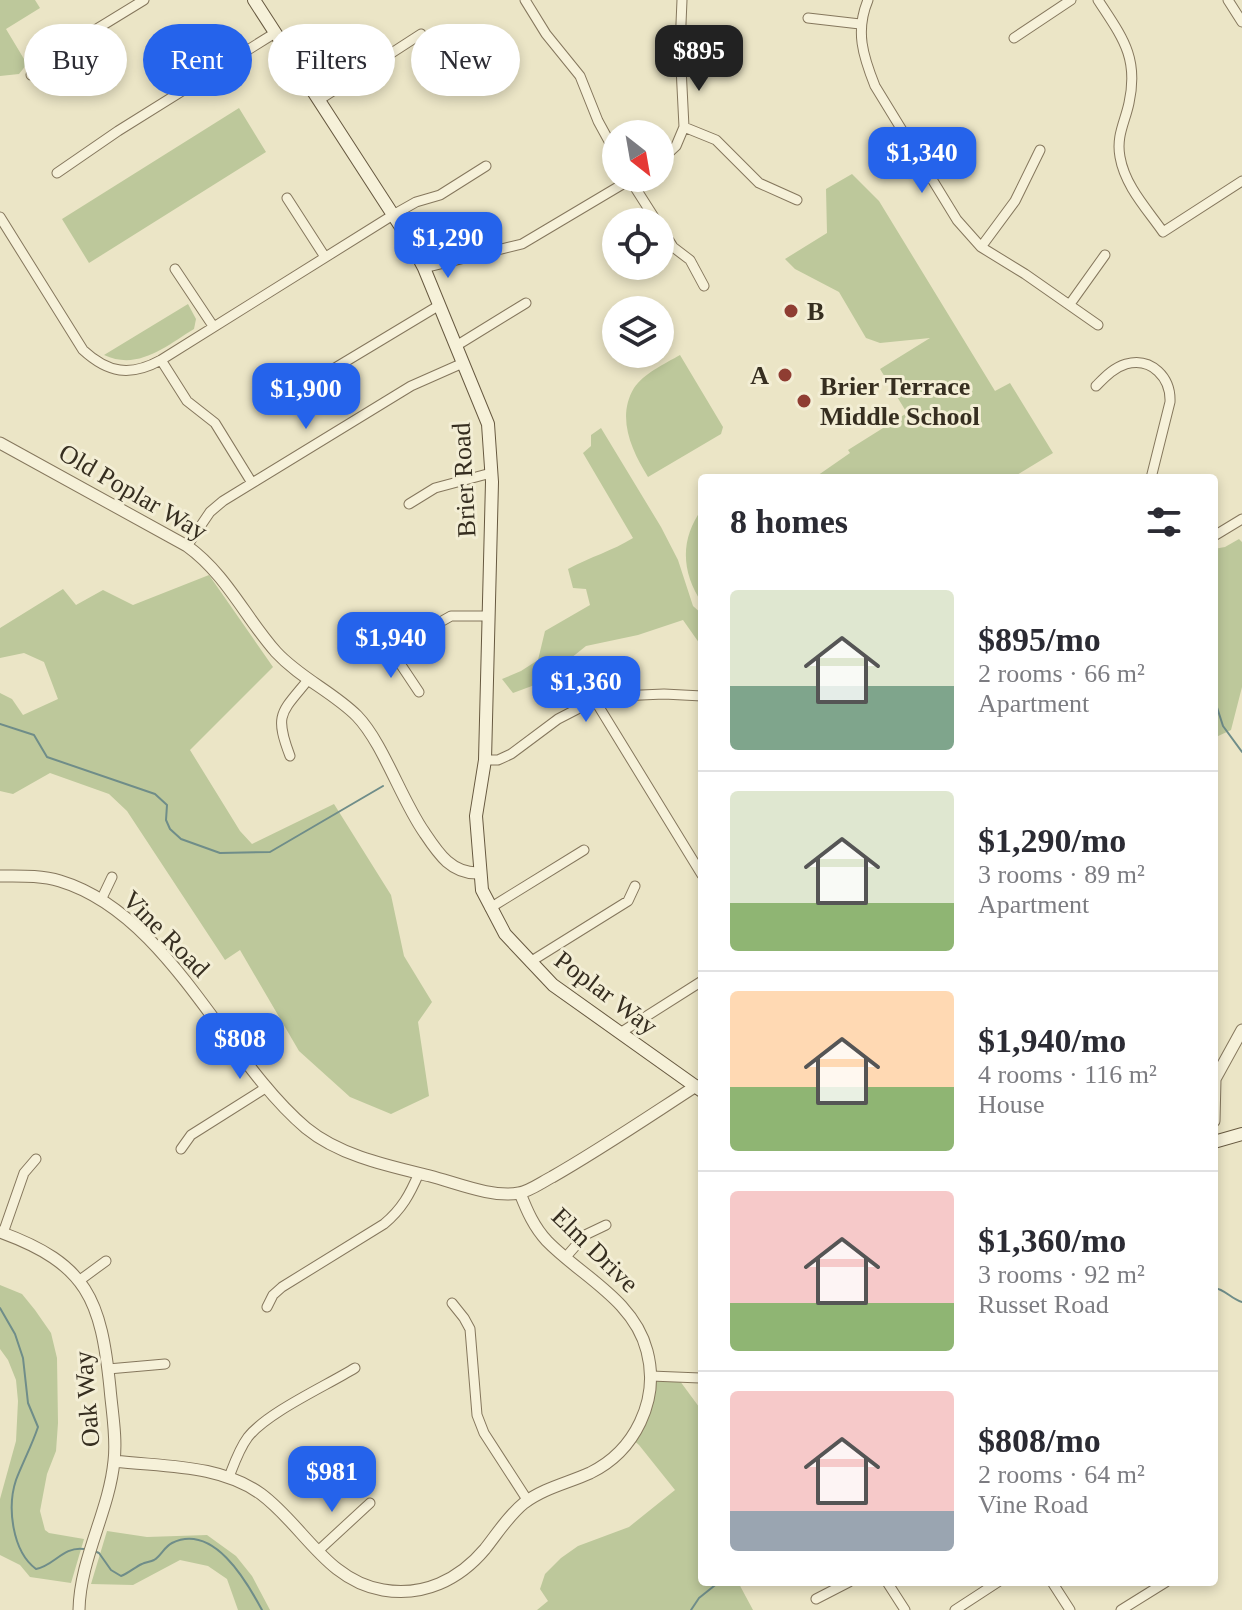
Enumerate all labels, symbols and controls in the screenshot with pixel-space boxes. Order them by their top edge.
chip: Buy [24,24,127,96]
chip: Rent [143,24,252,96]
chip: Filters [268,24,395,96]
chip: New [411,24,520,96]
pin: $895 [652,25,746,93]
text: $895 [673,36,725,65]
north arrow [602,120,674,192]
map controls [602,120,674,368]
pin: $1,340 [857,127,987,195]
text: $1,340 [886,138,958,167]
button: locate [602,208,674,280]
pin: $1,290 [383,212,513,280]
text: $1,290 [412,223,484,252]
button: layers [602,296,674,368]
place label: B [807,297,824,326]
marker: B [782,302,800,320]
place label: A [750,361,769,390]
pin: $1,900 [241,363,371,431]
marker: A [776,366,794,384]
place label: Brier Terrace Middle School [820,372,980,431]
text: $1,900 [270,374,342,403]
marker: Brier Terrace Middle School [795,392,813,410]
street label: Brier Road [447,422,481,538]
street label: Old Poplar Way [54,438,212,546]
icon: filters [1142,500,1186,544]
text: 8 homes [730,503,848,540]
pin: $1,940 [326,612,456,680]
text: $895/mo [978,621,1101,658]
icon: home [794,622,890,718]
text: $1,940 [355,623,427,652]
pin: $1,360 [521,656,651,724]
text: 2 rooms · 66 m² [978,659,1145,688]
text: $1,360 [550,667,622,696]
text: Apartment [978,689,1089,718]
text: $1,290/mo [978,822,1126,859]
icon: home [794,823,890,919]
text: 3 rooms · 89 m² [978,860,1145,889]
street label: Vine Road [117,885,215,983]
text: Apartment [978,890,1089,919]
street label: Poplar Way [549,945,663,1041]
pin: $808 [193,1013,287,1081]
text: $1,940/mo [978,1022,1126,1059]
icon: home [794,1023,890,1119]
text: $808 [214,1024,266,1053]
text: 4 rooms · 116 m² [978,1060,1157,1089]
text: House [978,1090,1044,1119]
street label: Elm Drive [546,1202,644,1298]
text: $1,360/mo [978,1222,1126,1259]
icon: home [794,1223,890,1319]
text: 3 rooms · 92 m² [978,1260,1145,1289]
text: Russet Road [978,1290,1109,1319]
street label: Oak Way [68,1350,106,1448]
text: $808/mo [978,1422,1101,1459]
icon: home [794,1423,890,1519]
pin: $981 [285,1446,379,1514]
text: $981 [306,1457,358,1486]
text: 2 rooms · 64 m² [978,1460,1145,1489]
text: Vine Road [978,1490,1088,1519]

